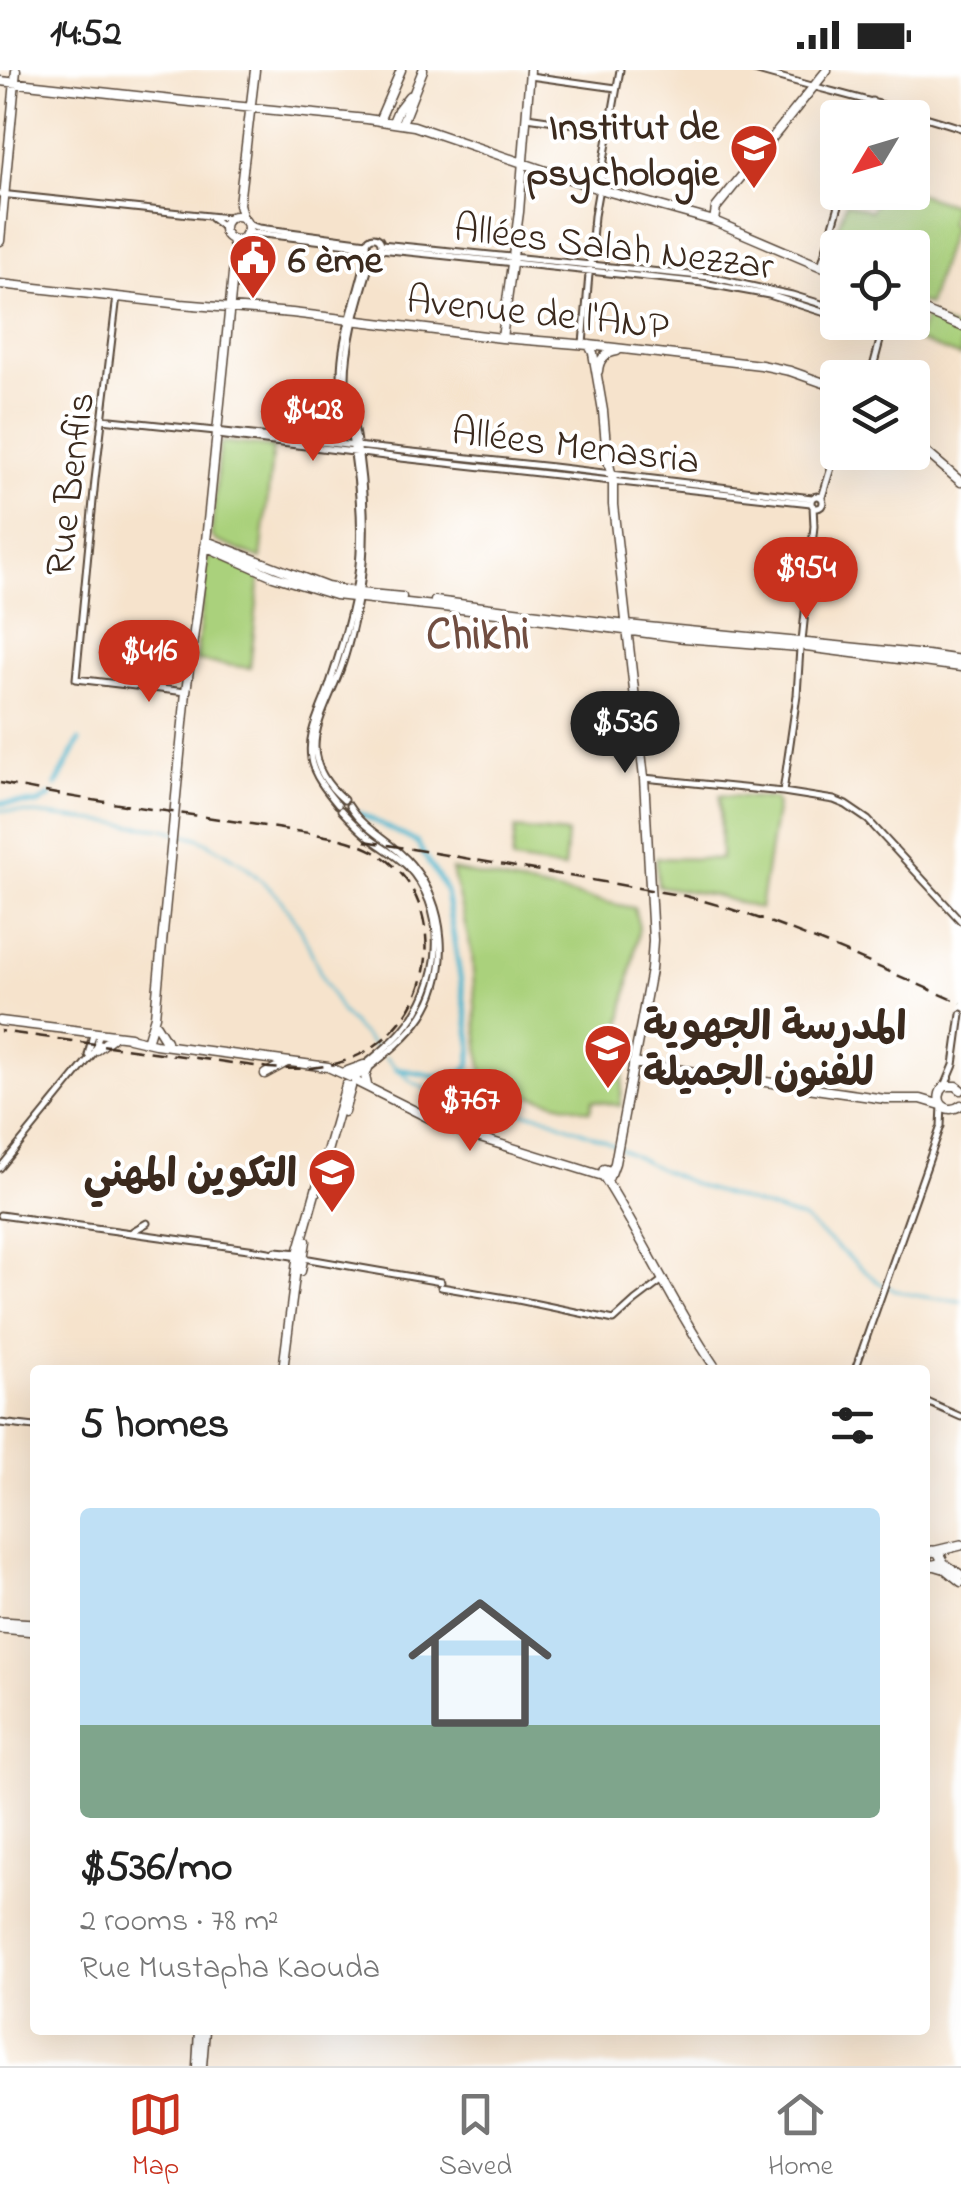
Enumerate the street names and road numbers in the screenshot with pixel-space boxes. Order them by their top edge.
street label: Allées Salah Nezzar [450,201,777,298]
street label: Avenue de l'ANP [404,272,672,359]
street label: Rue Benflis [32,389,113,580]
street label: Allées Menasria [448,404,703,493]

